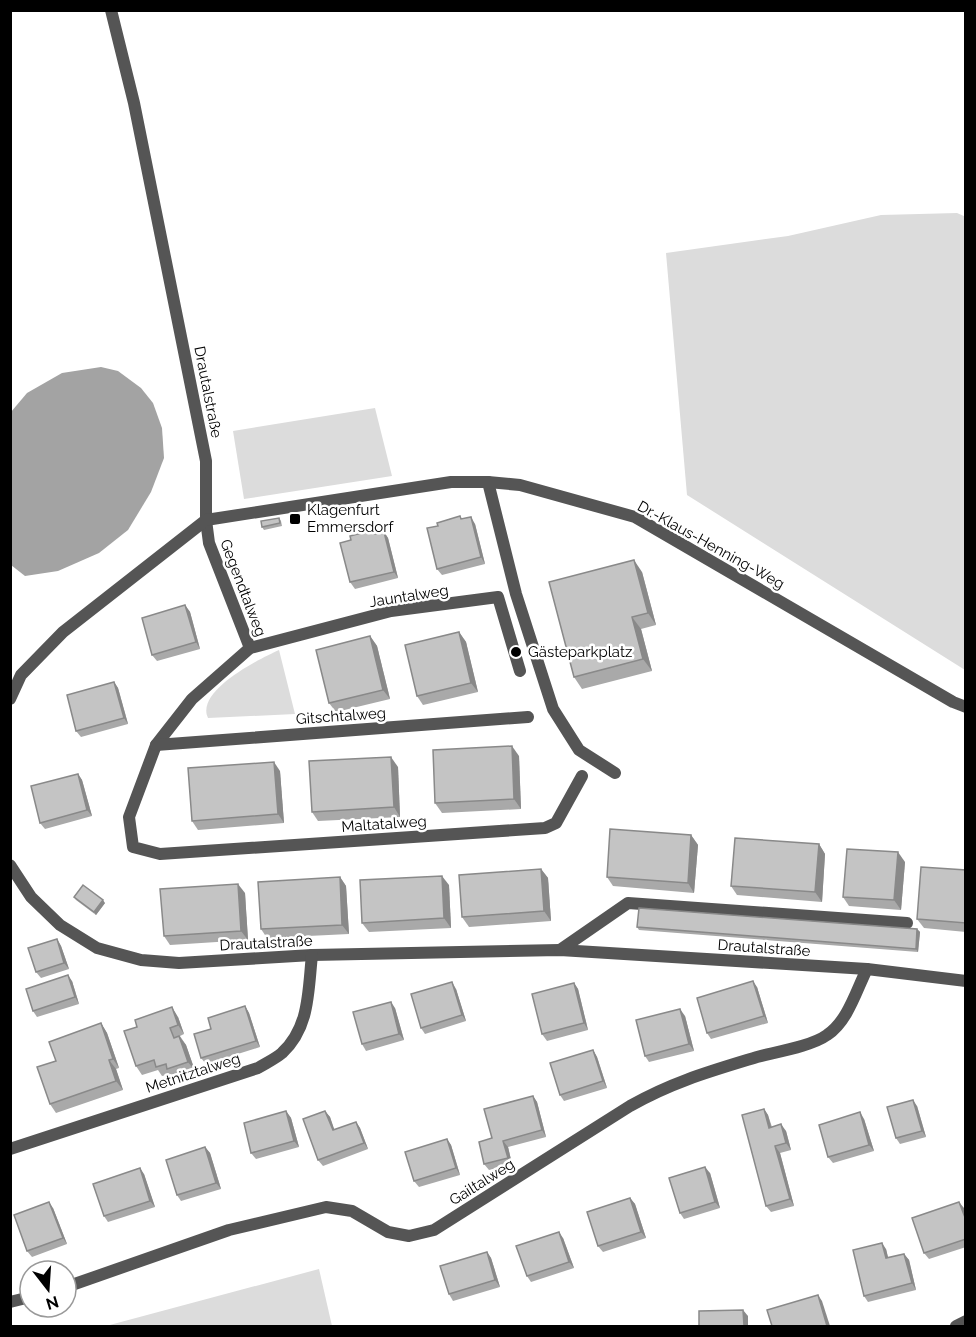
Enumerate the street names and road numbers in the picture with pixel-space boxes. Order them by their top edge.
street label: Drautalstraße [190,345,226,440]
street label: Dr.-Klaus-Henning-Weg [634,497,788,593]
street label: Gegendtalweg [216,537,270,639]
street label: Jauntalweg [368,581,450,611]
street label: Gitschtalweg [295,704,387,728]
street label: Maltatalweg [341,812,427,836]
street label: Drautalstraße [219,932,313,954]
street label: Drautalstraße [717,936,811,960]
street label: Metnitztalweg [143,1049,243,1097]
street label: Gailtalweg [446,1155,518,1209]

